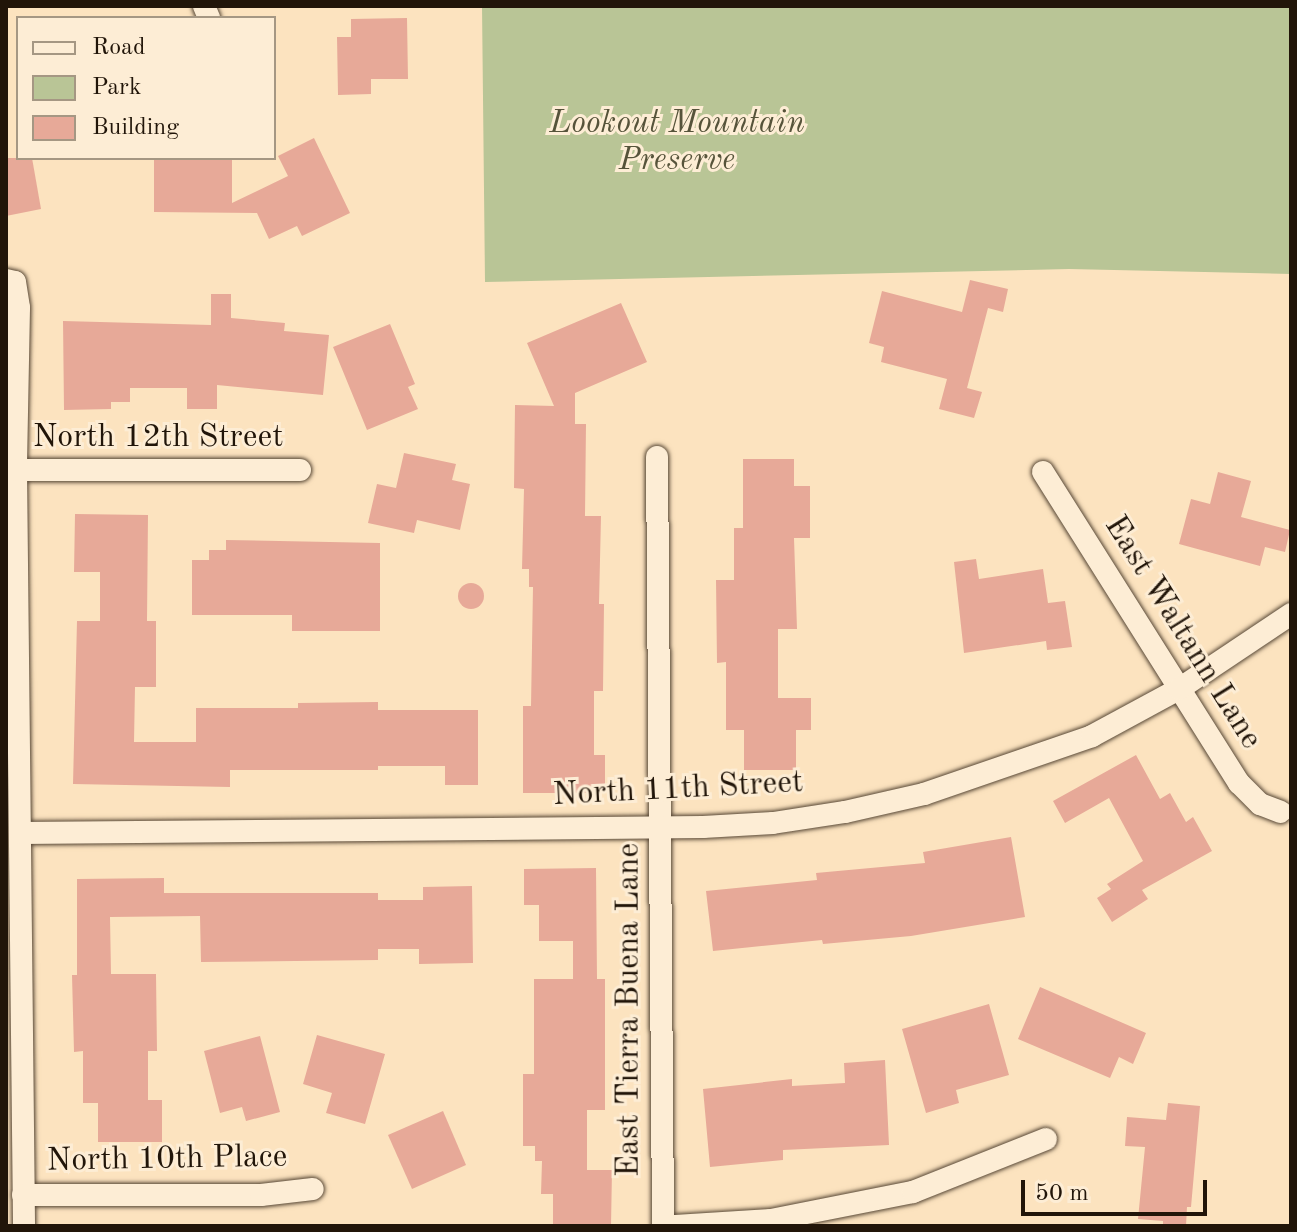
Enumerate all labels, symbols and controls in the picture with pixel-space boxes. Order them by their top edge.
legend [16,16,276,160]
text: Road [92,36,145,60]
text: Park [92,76,141,100]
park label: Lookout Mountain Preserve [549,106,805,181]
text: Building [92,116,179,140]
street label: North 12th Street [33,419,283,457]
street label: East Waltann Lane [1095,509,1269,757]
street label: North 11th Street [552,764,804,816]
street label: East Tierra Buena Lane [611,843,649,1177]
street label: North 10th Place [46,1139,288,1181]
scale bar [1025,1164,1211,1214]
text: 50 m [1035,1182,1089,1206]

